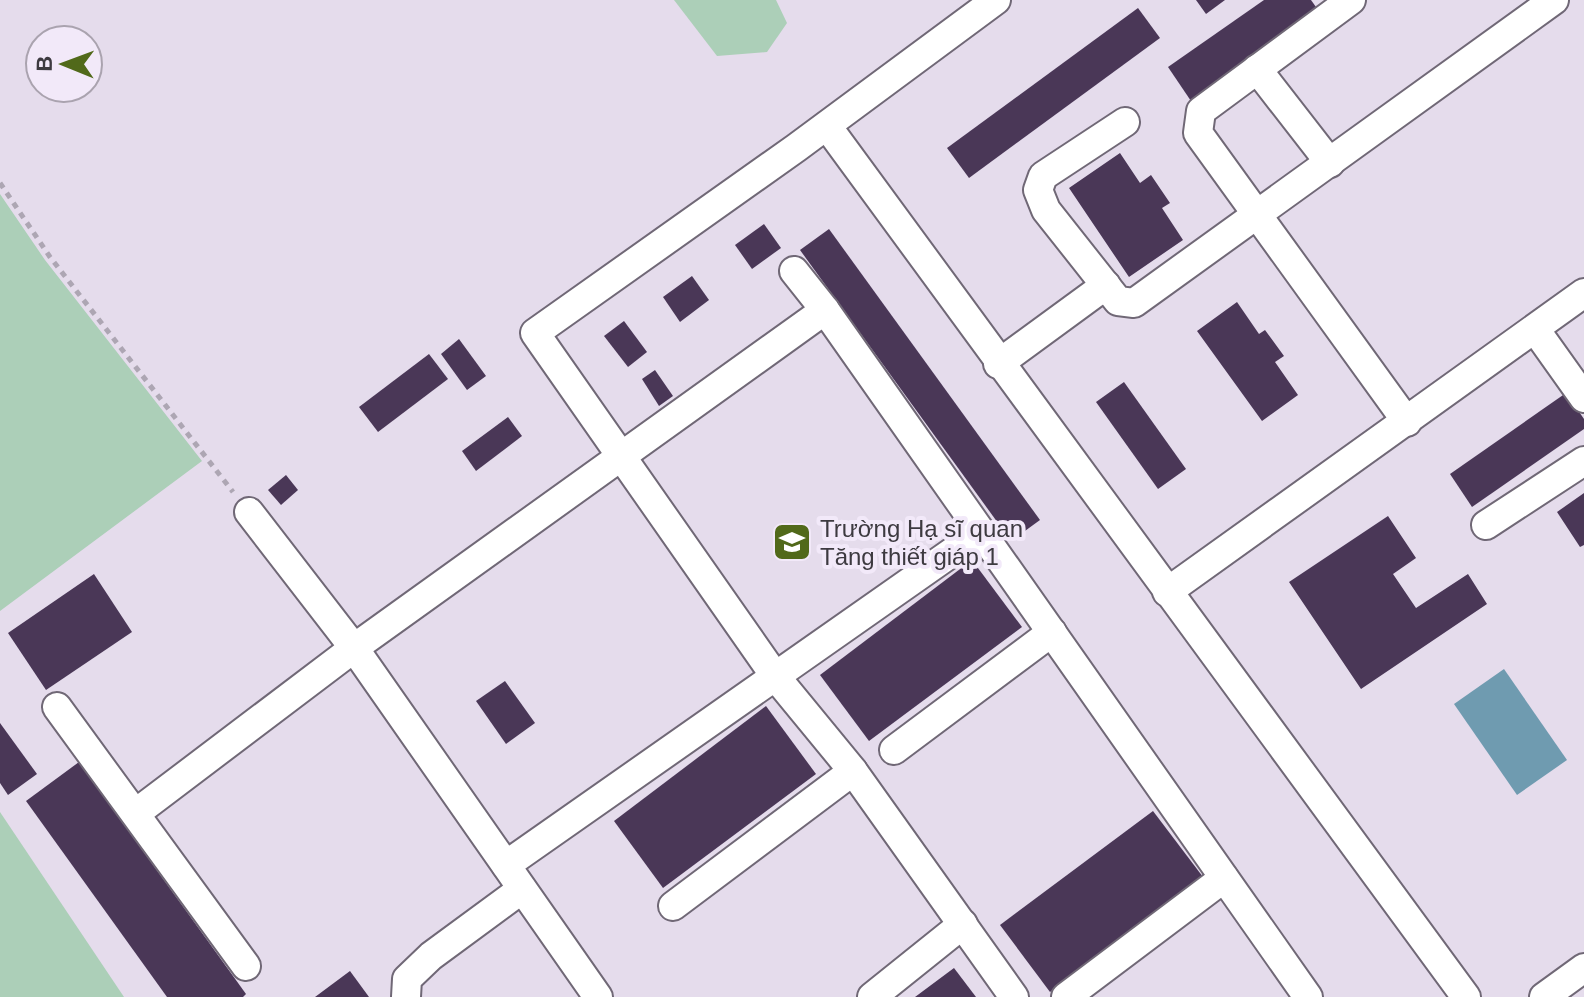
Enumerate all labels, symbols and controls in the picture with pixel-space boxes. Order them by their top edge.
north arrow [24,24,104,104]
text: B [32,55,57,72]
place label: Trường Hạ sĩ quan Tăng thiết giáp 1 [820,515,1023,570]
school or university icon: Trường Hạ sĩ quan Tăng thiết giáp 1 [771,521,813,563]

